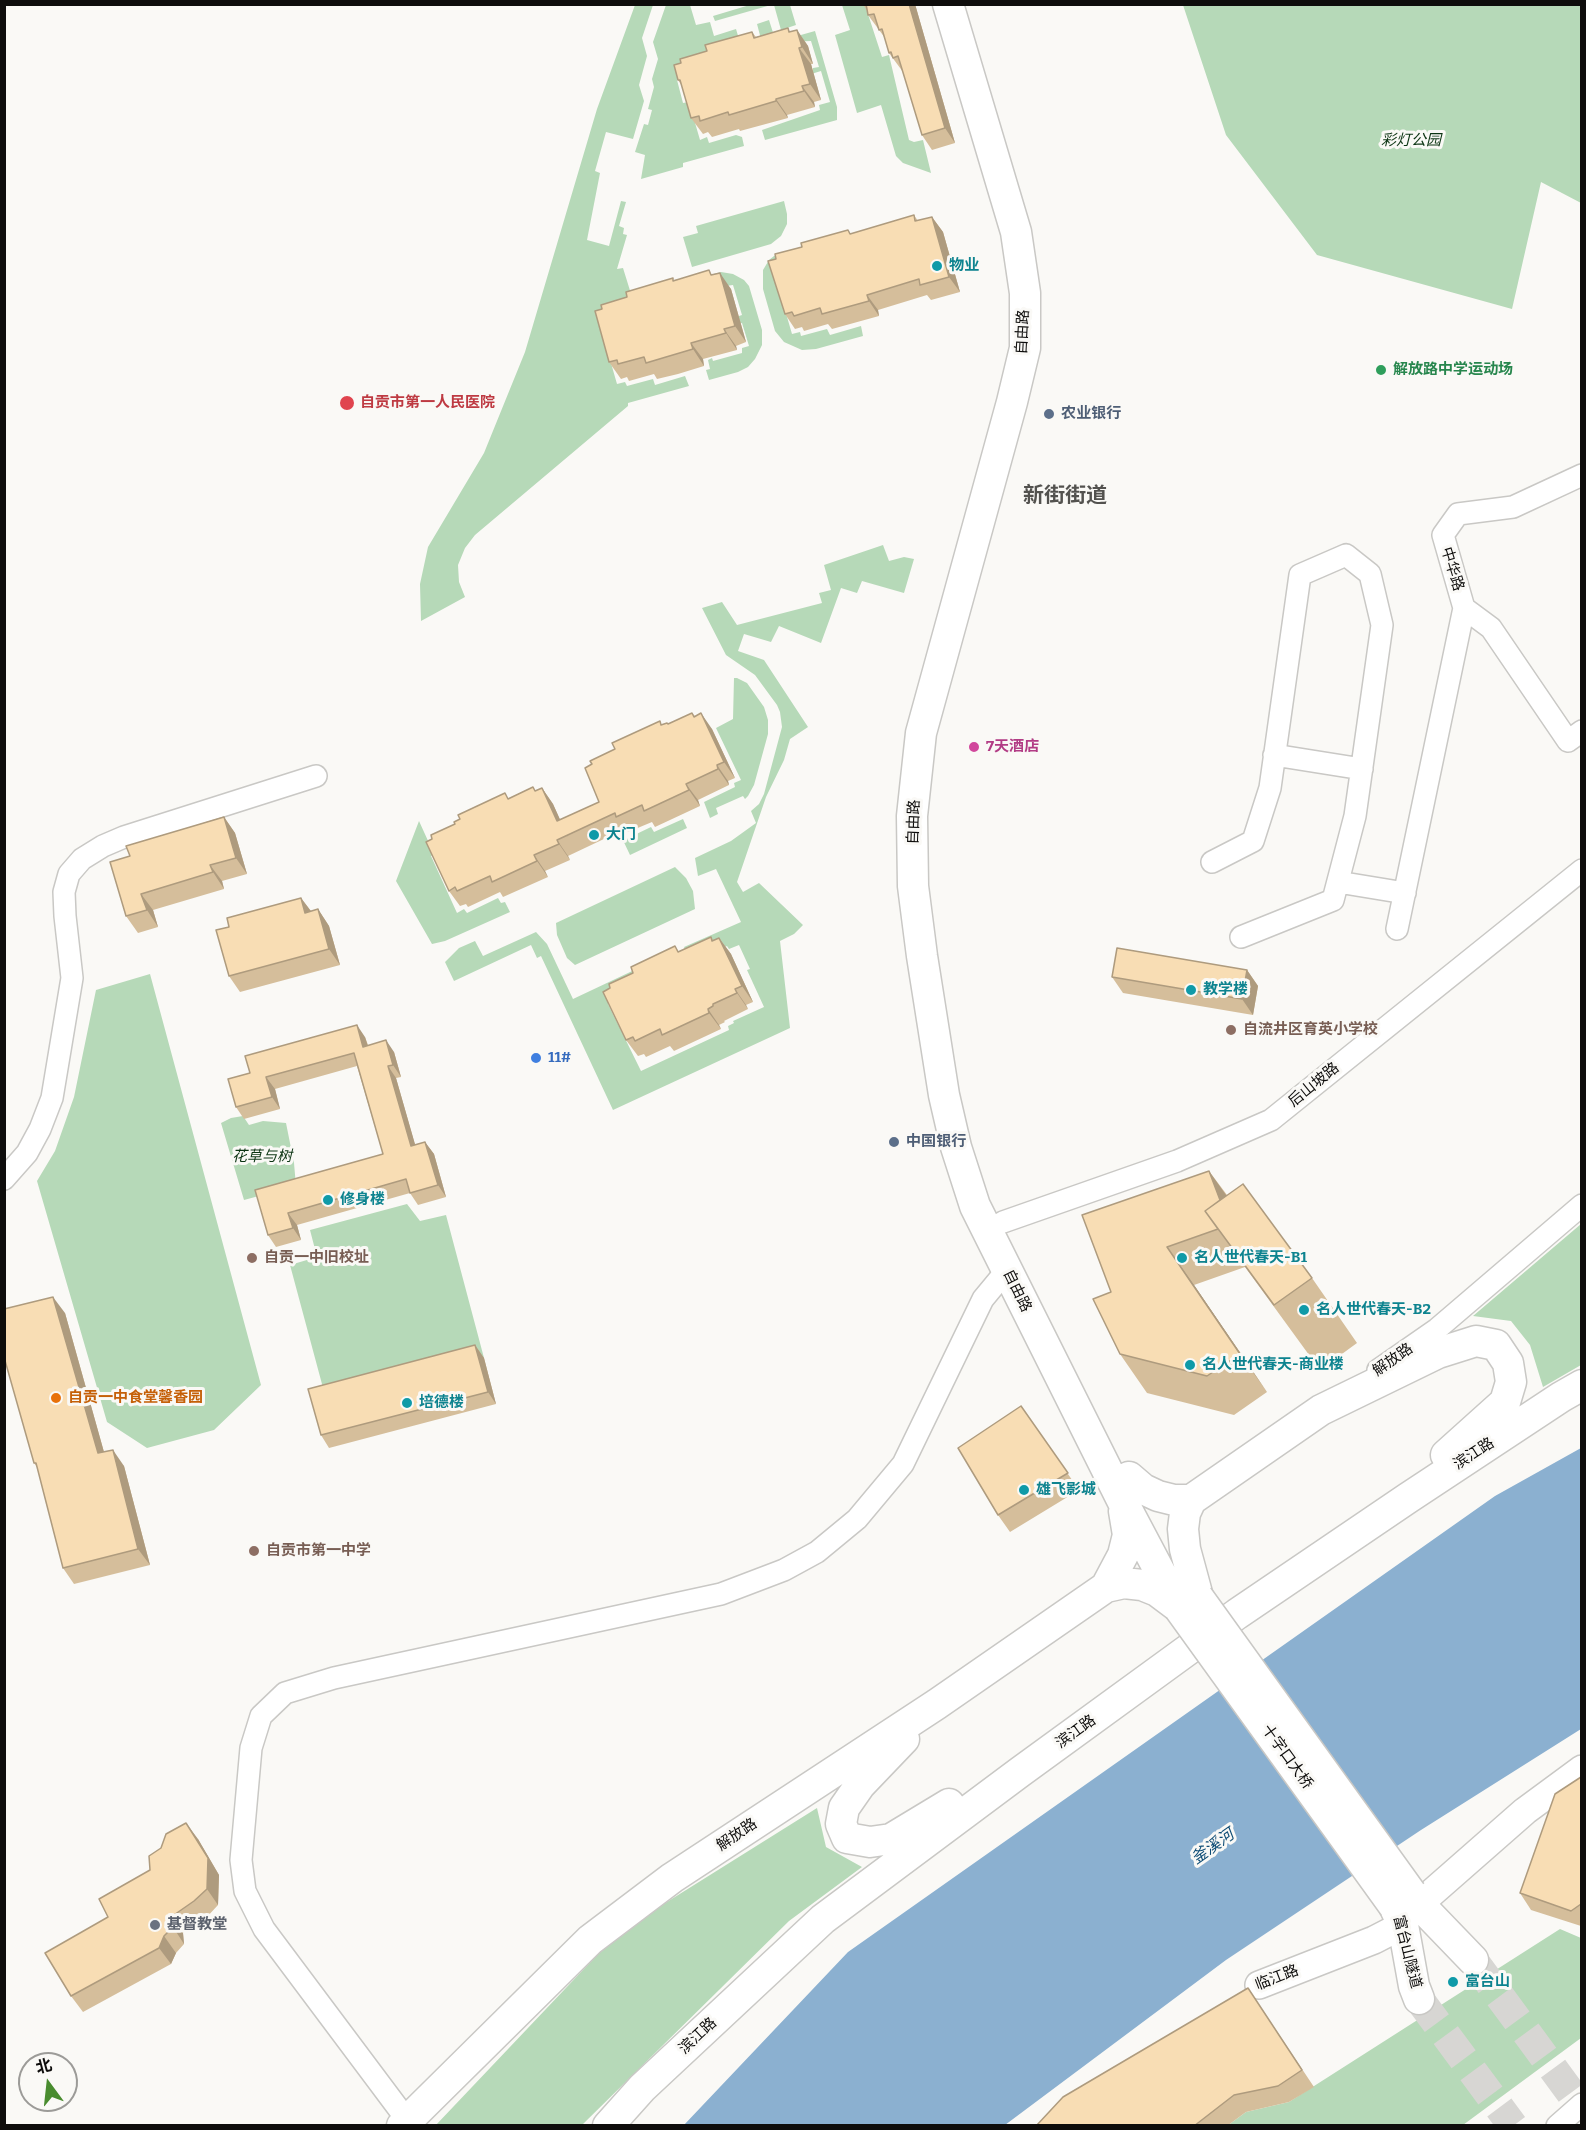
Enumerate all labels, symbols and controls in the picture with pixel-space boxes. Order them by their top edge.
park label: 彩灯公园 [1381,132,1441,150]
place label: 物业 [949,257,979,275]
marker: 物业 [930,259,944,273]
street label: 自由路 [1013,309,1033,355]
place label: 解放路中学运动场 [1393,361,1513,379]
marker: 解放路中学运动场 [1374,363,1388,377]
marker: 自贡市第一人民医院 [338,394,356,412]
place label: 自贡市第一人民医院 [360,394,495,412]
place label: 农业银行 [1061,405,1121,423]
marker: 农业银行 [1042,407,1056,421]
district label: 新街街道 [1023,483,1107,509]
street label: 中华路 [1437,545,1467,593]
place label: 7天酒店 [986,738,1039,756]
marker: 7天酒店 [967,740,981,754]
street label: 自由路 [904,799,924,845]
place label: 大门 [606,826,636,844]
marker: 大门 [587,828,601,842]
place label: 教学楼 [1203,981,1248,999]
marker: 教学楼 [1184,983,1198,997]
place label: 自流井区育英小学校 [1243,1021,1378,1039]
marker: 自流井区育英小学校 [1224,1023,1238,1037]
place label: 11# [548,1049,571,1067]
marker: 11# [529,1051,543,1065]
street label: 后山坡路 [1285,1059,1343,1111]
place label: 中国银行 [906,1133,966,1151]
marker: 中国银行 [887,1135,901,1149]
park label: 花草与树 [232,1148,292,1166]
place label: 修身楼 [340,1191,385,1209]
marker: 修身楼 [321,1193,335,1207]
place label: 自贡一中旧校址 [264,1249,369,1267]
place label: 名人世代春天-B1 [1194,1249,1307,1267]
marker: 自贡一中旧校址 [245,1251,259,1265]
marker: 名人世代春天-B1 [1175,1251,1189,1265]
street label: 自由路 [999,1267,1035,1315]
place label: 名人世代春天-B2 [1316,1301,1431,1319]
marker: 名人世代春天-B2 [1297,1303,1311,1317]
street label: 解放路 [1369,1340,1417,1380]
place label: 名人世代春天-商业楼 [1202,1356,1344,1374]
marker: 名人世代春天-商业楼 [1183,1358,1197,1372]
place label: 自贡一中食堂馨香园 [68,1389,203,1407]
marker: 自贡一中食堂馨香园 [49,1391,63,1405]
place label: 培德楼 [419,1394,464,1412]
marker: 培德楼 [400,1396,414,1410]
street label: 滨江路 [1450,1434,1498,1474]
place label: 雄飞影城 [1036,1481,1096,1499]
marker: 雄飞影城 [1017,1483,1031,1497]
place label: 自贡市第一中学 [266,1542,371,1560]
marker: 自贡市第一中学 [247,1544,261,1558]
street label: 滨江路 [1053,1711,1099,1753]
street label: 十字口大桥 [1258,1721,1316,1793]
street label: 解放路 [713,1815,761,1855]
water label: 釜溪河 [1188,1825,1238,1869]
street label: 富台山隧道 [1389,1913,1425,1991]
place label: 基督教堂 [167,1916,227,1934]
marker: 基督教堂 [148,1918,162,1932]
street label: 临江路 [1253,1962,1301,1994]
place label: 富台山 [1465,1973,1510,1991]
marker: 富台山 [1446,1975,1460,1989]
street label: 滨江路 [675,2014,721,2058]
north arrow [18,2052,78,2112]
text: 北 [34,2055,54,2077]

